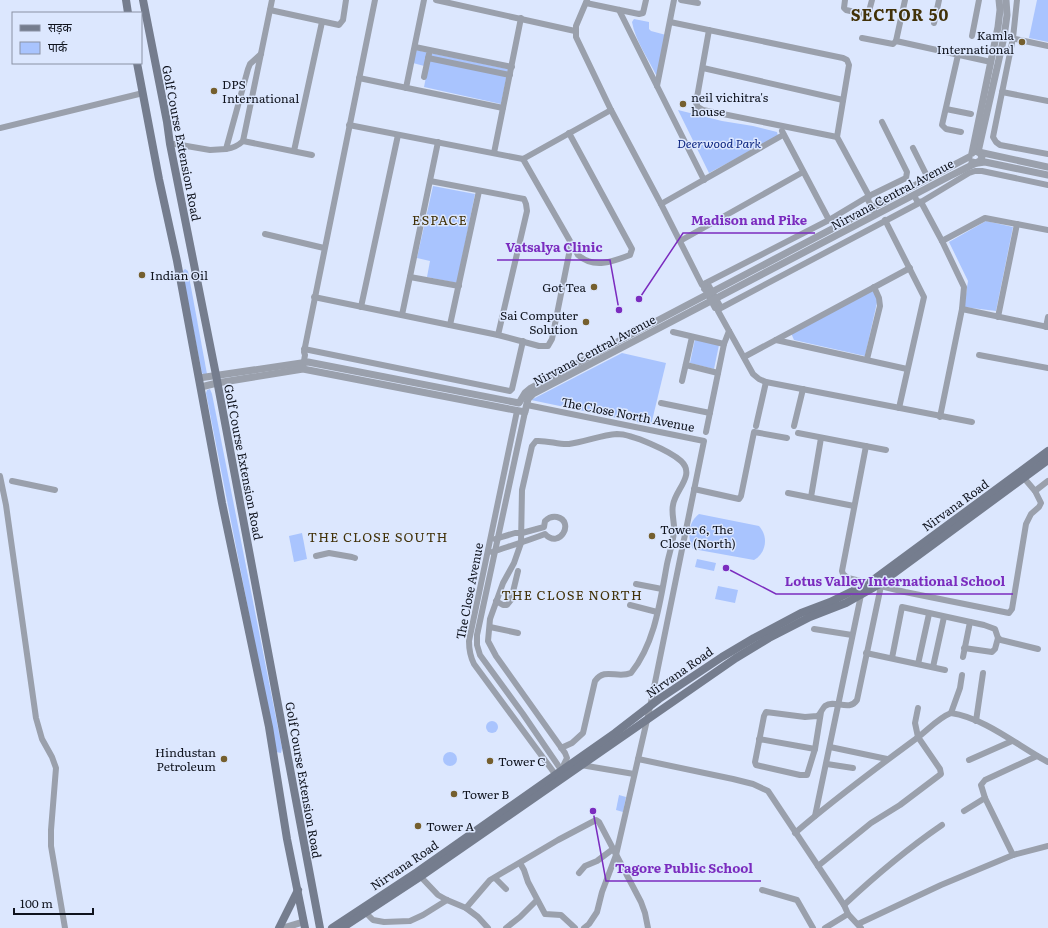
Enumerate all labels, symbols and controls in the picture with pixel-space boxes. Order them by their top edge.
district label: SECTOR 50 [851,2,949,26]
legend [12,12,142,64]
text: सड़क [48,18,73,36]
place label: Kamla International [937,26,1015,58]
marker: Kamla International [1017,37,1027,47]
text: पार्क [48,38,68,56]
street label: Golf Course Extension Road [158,64,206,223]
place label: DPS International [222,75,299,107]
marker: DPS International [209,86,219,96]
place label: neil vichitra's house [691,88,769,120]
marker: neil vichitra's house [678,99,688,109]
park label: Deerwood Park [677,134,761,152]
street label: Nirvana Central Avenue [827,154,957,234]
callout: Madison and Pike [683,208,815,233]
district label: ESPACE [412,210,468,229]
text: Madison and Pike [691,210,807,229]
callout: Vatsalya Clinic [497,235,610,260]
text: Vatsalya Clinic [505,237,603,256]
place label: Indian Oil [150,266,208,284]
marker: Indian Oil [137,270,147,280]
place label: Got Tea [542,278,587,296]
marker: Got Tea [589,282,599,292]
place label: Sai Computer Solution [500,306,578,338]
street label: Nirvana Central Avenue [529,310,659,390]
marker: Sai Computer Solution [581,317,591,327]
street label: Golf Course Extension Road [220,383,268,542]
street label: The Close North Avenue [560,392,696,436]
street label: Nirvana Road [918,474,993,535]
place label: Tower 6, The Close (North) [660,520,736,552]
district label: THE CLOSE SOUTH [308,527,448,546]
marker: Tower 6, The Close (North) [647,531,657,541]
street label: The Close Avenue [451,541,487,641]
callout: Lotus Valley International School [776,569,1013,594]
text: Lotus Valley International School [785,571,1005,590]
district label: THE CLOSE NORTH [501,585,643,604]
street label: Nirvana Road [642,642,717,702]
street label: Golf Course Extension Road [281,700,327,860]
place label: Hindustan Petroleum [155,743,216,775]
place label: Tower C [498,752,546,770]
marker: Hindustan Petroleum [219,754,229,764]
marker: Tower C [485,756,495,766]
place label: Tower B [462,785,509,803]
marker: Tower B [449,789,459,799]
place label: Tower A [426,817,474,835]
marker: Tower A [413,821,423,831]
street label: Nirvana Road [366,835,442,894]
callout: Tagore Public School [606,856,761,881]
text: Tagore Public School [615,858,753,877]
scale bar [14,890,93,916]
text: 100 m [20,894,53,912]

